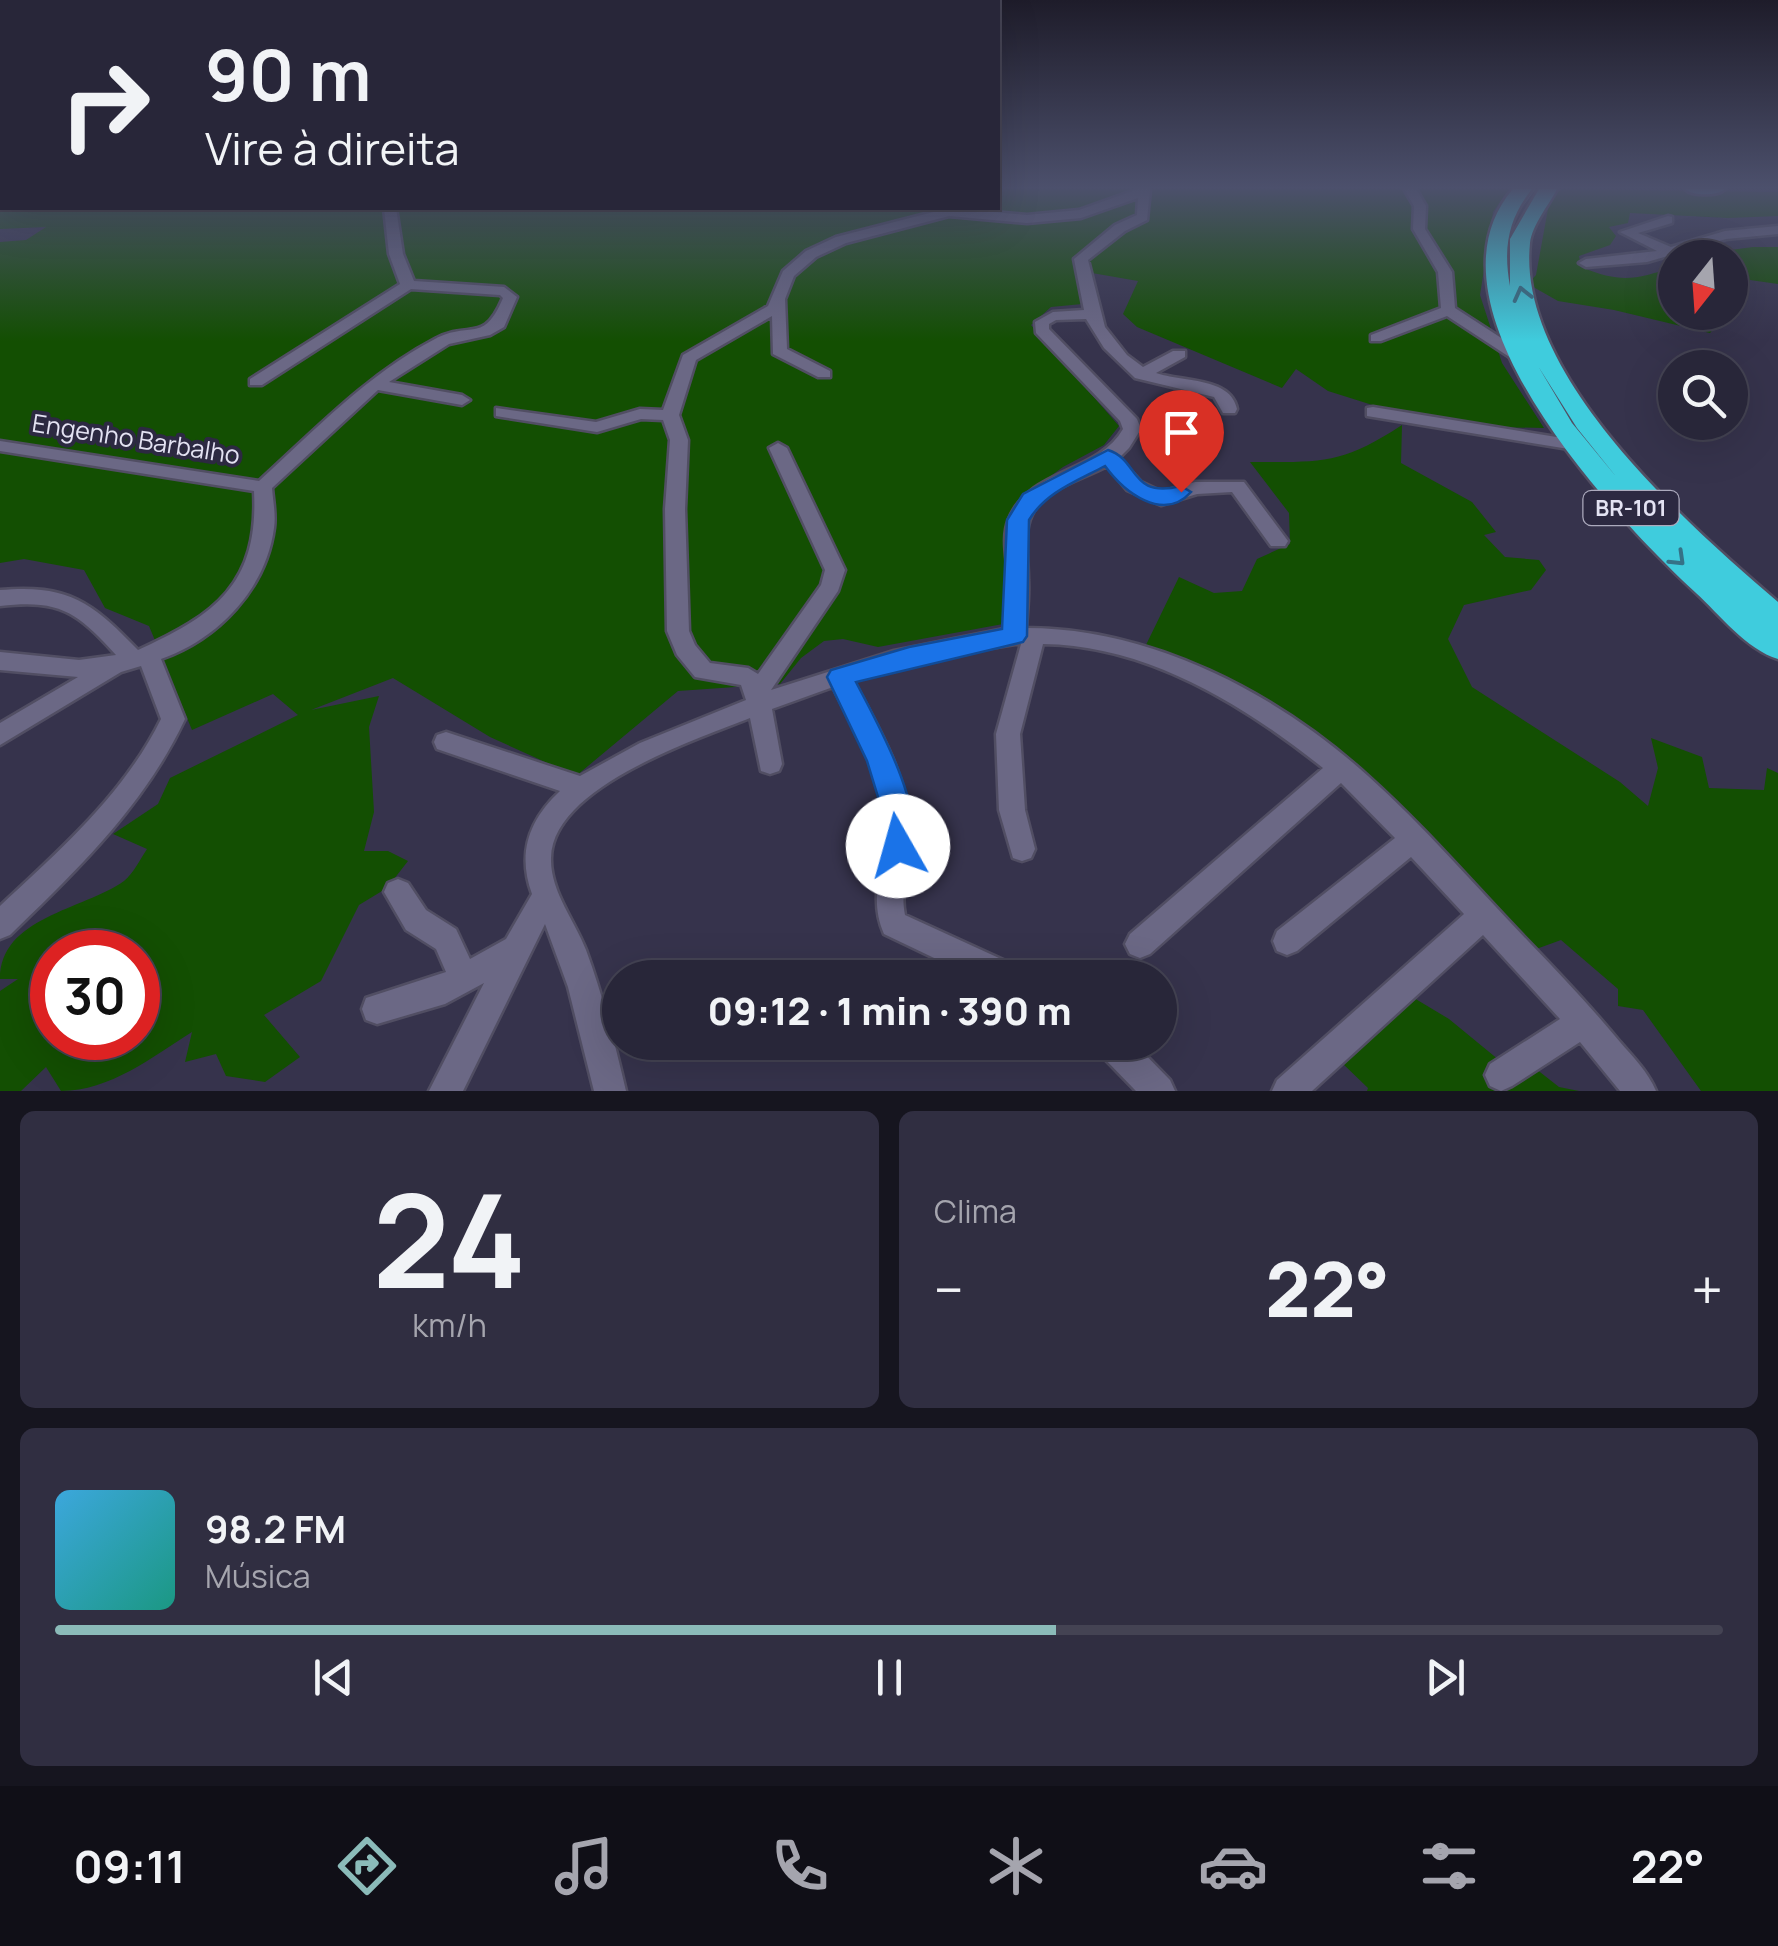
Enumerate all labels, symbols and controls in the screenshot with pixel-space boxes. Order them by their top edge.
text: 90 m [205,26,372,122]
icon: right [40,40,170,170]
text: Vire à direita [205,117,460,179]
north arrow [1658,240,1748,330]
map controls [1658,240,1748,440]
one-way arrow [1513,286,1534,303]
button: search [1658,350,1748,440]
pin [1139,390,1224,493]
street label: Engenho Barbalho [30,405,243,472]
icon: arrive [1154,405,1209,460]
road number: BR-101 [1584,491,1678,525]
one-way arrow [1666,547,1685,565]
position arrow [846,794,950,898]
speed limit sign: 30 [30,930,160,1060]
text: 09:12 · 1 min · 390 m [708,984,1071,1036]
text: 24 [373,1149,526,1327]
text: Clima [934,1189,1017,1233]
text: 22° [1265,1237,1390,1340]
text: − [934,1251,964,1327]
text: + [1691,1251,1723,1327]
text: km/h [412,1303,487,1347]
text: 98.2 FM [205,1502,346,1554]
text: Música [205,1554,311,1598]
icon: previous [306,1650,361,1705]
icon: pause [862,1650,917,1705]
icon: next [1418,1650,1473,1705]
icon: directions [332,1831,402,1901]
icon: music [549,1831,619,1901]
icon: phone [765,1831,835,1901]
icon: climate [981,1831,1051,1901]
icon: car [1198,1831,1268,1901]
icon: filters [1414,1831,1484,1901]
text: 09:11 [73,1835,186,1897]
text: 22° [1631,1835,1705,1897]

